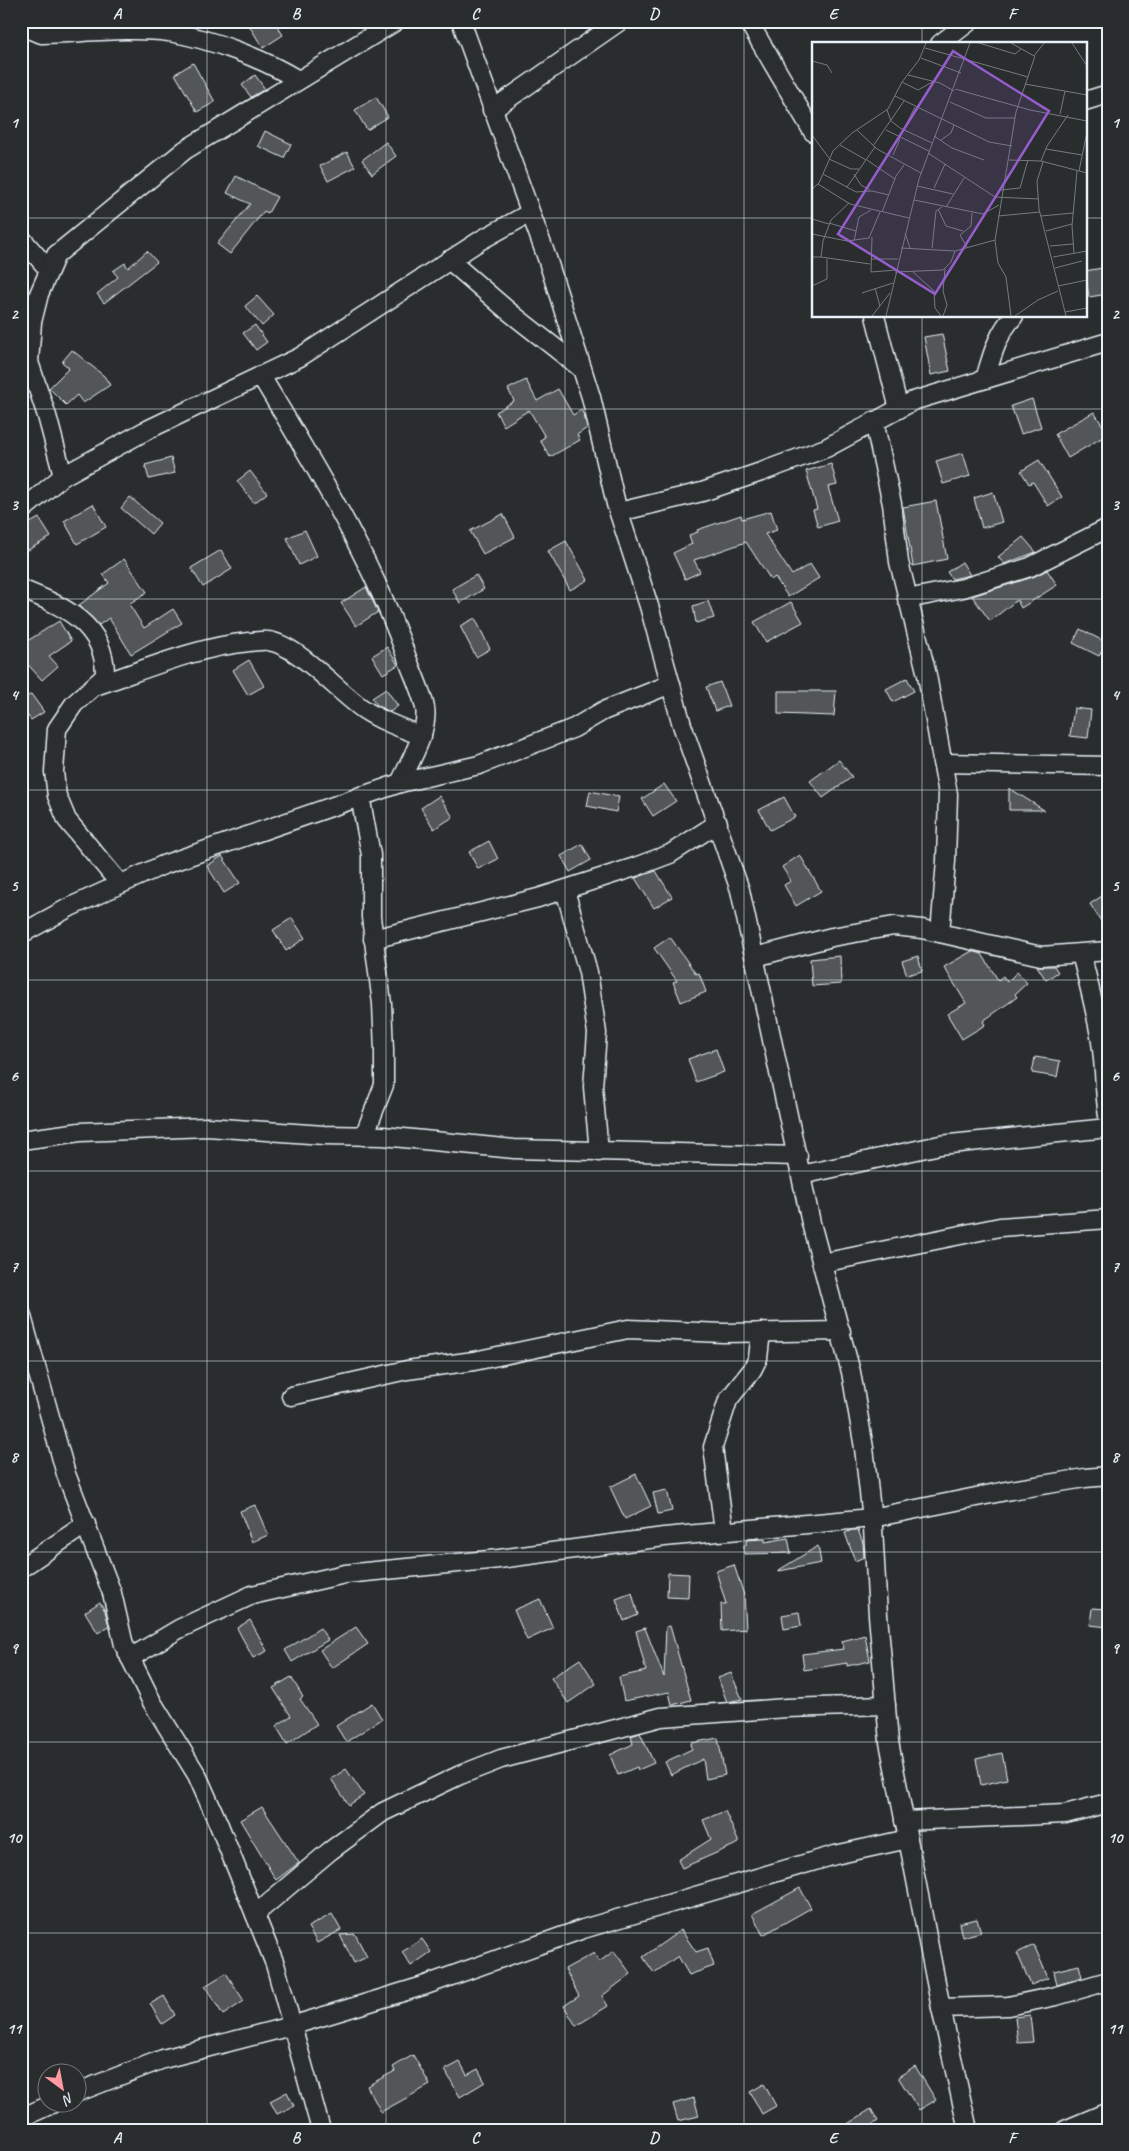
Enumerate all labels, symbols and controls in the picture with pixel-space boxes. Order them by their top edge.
text: A [113,4,123,24]
text: B [292,4,302,24]
text: C [471,4,481,24]
text: D [649,4,660,24]
text: E [829,4,840,24]
text: F [1008,4,1019,24]
inset map [812,42,1086,318]
text: 1 [10,113,19,133]
text: 1 [1111,113,1120,133]
text: 2 [10,304,19,324]
text: 2 [1111,304,1120,324]
text: 3 [10,495,19,515]
text: 3 [1111,495,1120,515]
text: 4 [10,685,19,705]
text: 4 [1111,685,1120,705]
text: 5 [11,876,20,896]
text: 5 [1112,876,1121,896]
text: 6 [10,1066,19,1086]
text: 6 [1111,1066,1120,1086]
text: 7 [10,1257,19,1277]
text: 7 [1111,1257,1120,1277]
text: 8 [10,1447,19,1467]
text: 8 [1111,1447,1120,1467]
text: 9 [10,1638,19,1658]
text: 9 [1111,1638,1120,1658]
text: 10 [7,1828,23,1848]
text: 10 [1108,1828,1124,1848]
text: 11 [7,2019,23,2039]
text: 11 [1108,2019,1124,2039]
north arrow [38,2064,88,2114]
text: N [58,2089,77,2109]
text: A [113,2128,123,2148]
text: B [292,2128,302,2148]
text: C [471,2128,481,2148]
text: D [649,2128,660,2148]
text: E [829,2128,840,2148]
text: F [1008,2128,1019,2148]

